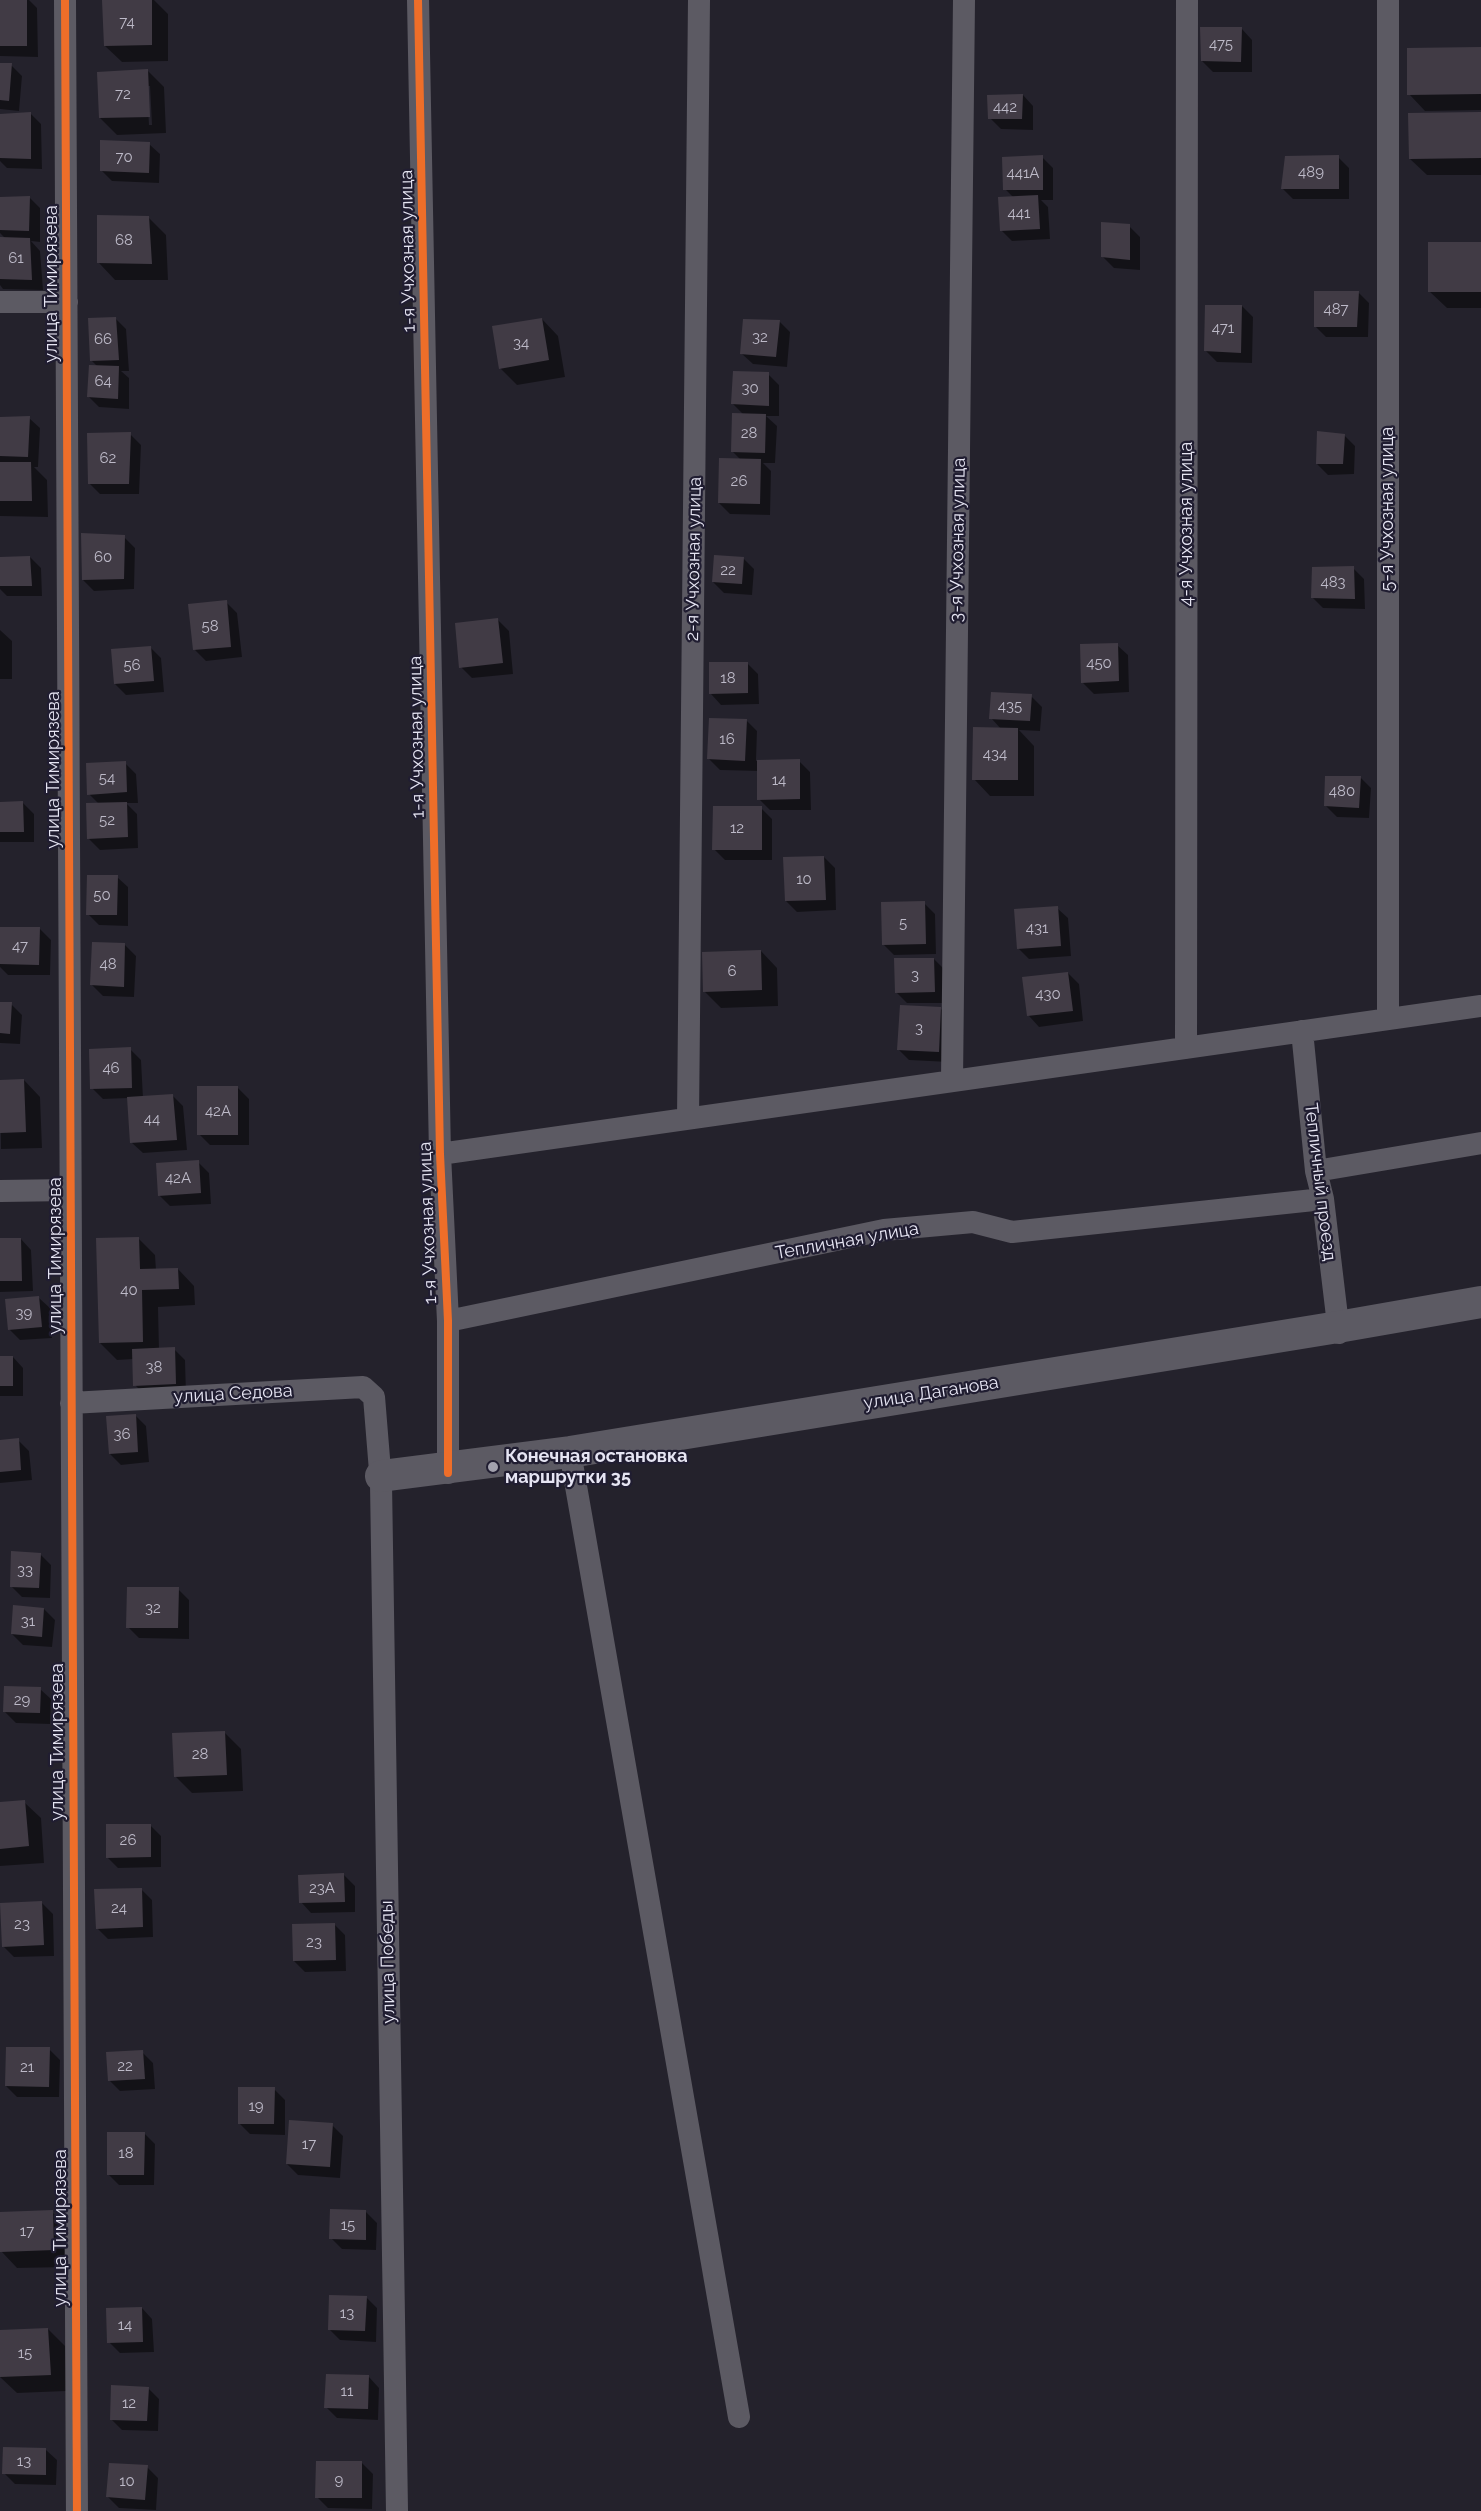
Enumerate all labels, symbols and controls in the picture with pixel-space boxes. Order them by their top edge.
house number: 74 [119,13,135,31]
house number: 475 [1209,35,1233,53]
house number: 72 [115,85,131,103]
house number: 442 [993,98,1017,116]
house number: 70 [115,148,133,166]
house number: 489 [1298,163,1324,181]
house number: 441А [1007,164,1039,182]
street label: 1-я Учхозная улица [396,170,420,332]
house number: 441 [1008,204,1030,222]
street label: улица Тимирязева [41,205,63,363]
house number: 68 [115,231,133,249]
house number: 61 [8,249,24,267]
house number: 487 [1323,300,1349,318]
house number: 471 [1212,319,1234,337]
house number: 32 [752,328,768,346]
house number: 66 [94,330,112,348]
house number: 34 [513,334,529,352]
house number: 64 [94,372,112,390]
house number: 30 [741,379,759,397]
house number: 28 [741,424,757,442]
street label: 5-я Учхозная улица [1377,427,1399,591]
street label: 4-я Учхозная улица [1176,442,1198,606]
house number: 62 [100,449,116,467]
street label: 3-я Учхозная улица [946,457,970,623]
house number: 26 [731,472,747,490]
street label: 2-я Учхозная улица [682,477,706,641]
house number: 60 [94,548,112,566]
house number: 22 [720,561,736,579]
house number: 483 [1320,573,1346,591]
house number: 58 [201,617,219,635]
house number: 450 [1086,654,1112,672]
house number: 56 [123,656,141,674]
street label: 1-я Учхозная улица [405,656,429,818]
house number: 18 [720,669,736,687]
street label: улица Тимирязева [43,691,65,849]
house number: 435 [998,697,1022,715]
house number: 16 [719,730,735,748]
house number: 434 [983,745,1007,763]
house number: 54 [99,769,115,787]
house number: 14 [772,771,786,789]
house number: 480 [1329,782,1355,800]
house number: 52 [99,811,115,829]
house number: 12 [730,819,744,837]
house number: 10 [796,870,812,888]
house number: 50 [93,886,111,904]
house number: 5 [899,914,907,932]
house number: 431 [1026,919,1048,937]
house number: 47 [12,937,28,955]
house number: 48 [99,955,117,973]
house number: 6 [727,962,737,980]
house number: 3 [911,966,919,984]
house number: 430 [1035,985,1061,1003]
house number: 3 [915,1019,923,1037]
house number: 46 [102,1059,120,1077]
house number: 42А [205,1102,231,1120]
street label: Тепличный проезд [1300,1102,1340,1262]
house number: 44 [144,1110,160,1128]
street label: 1-я Учхозная улица [414,1141,442,1305]
house number: 42А [165,1169,191,1187]
street label: улица Тимирязева [45,1177,67,1335]
street label: Тепличная улица [774,1218,920,1264]
house number: 40 [120,1281,138,1299]
house number: 39 [16,1304,32,1322]
house number: 38 [146,1358,162,1376]
street label: улица Даганова [862,1372,1000,1414]
street label: улица Седова [173,1380,293,1408]
house number: 36 [113,1425,131,1443]
place label: Конечная остановка маршрутки 35 [505,1446,688,1488]
marker: Конечная остановка маршрутки 35 [486,1460,500,1474]
house number: 33 [17,1561,33,1579]
house number: 32 [145,1599,161,1617]
house number: 31 [21,1612,35,1630]
street label: улица Тимирязева [47,1663,69,1821]
house number: 29 [14,1691,30,1709]
house number: 28 [192,1745,208,1763]
house number: 26 [120,1831,136,1849]
house number: 23А [309,1879,335,1897]
house number: 24 [111,1899,127,1917]
street label: улица Победы [376,1900,400,2024]
house number: 23 [14,1915,30,1933]
house number: 23 [306,1933,322,1951]
house number: 22 [117,2057,133,2075]
house number: 21 [20,2058,34,2076]
house number: 19 [248,2097,264,2115]
house number: 17 [302,2135,316,2153]
house number: 18 [118,2144,134,2162]
street label: улица Тимирязева [50,2149,72,2307]
house number: 15 [341,2216,355,2234]
house number: 17 [20,2222,34,2240]
house number: 13 [340,2304,354,2322]
house number: 14 [118,2316,132,2334]
house number: 15 [18,2344,32,2362]
house number: 11 [341,2382,353,2400]
house number: 12 [122,2394,136,2412]
house number: 13 [17,2452,31,2470]
house number: 9 [335,2471,343,2489]
house number: 10 [119,2472,135,2490]

